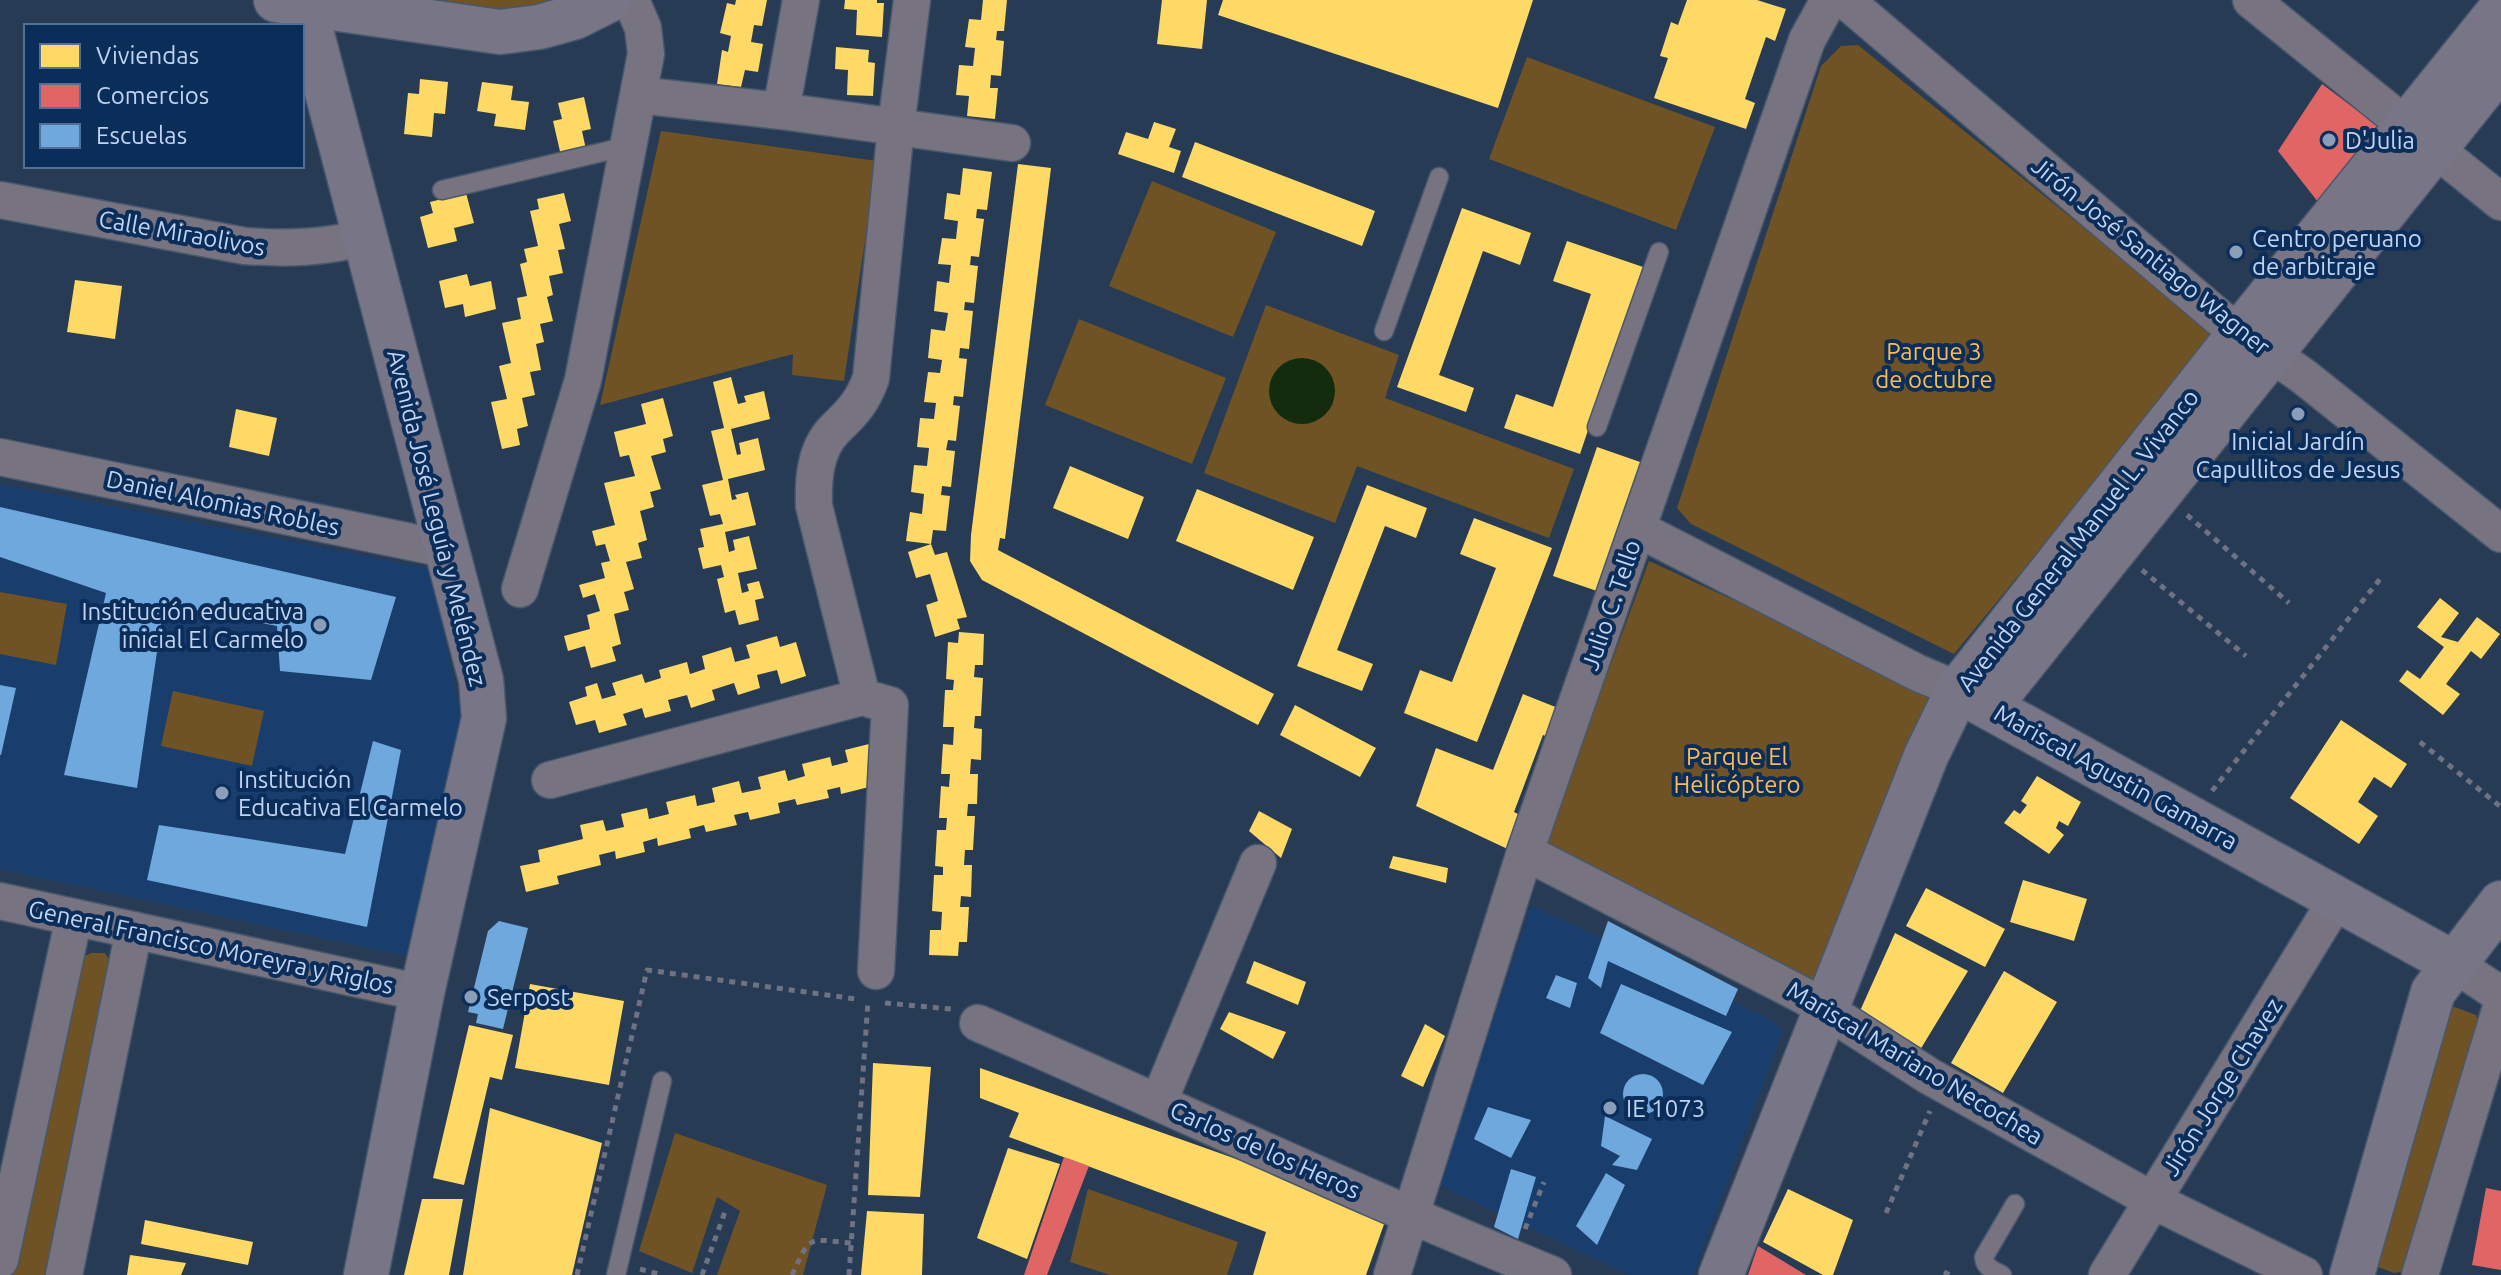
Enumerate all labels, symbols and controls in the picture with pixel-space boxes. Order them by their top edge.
legend [24,24,304,168]
text: Viviendas [96,42,199,69]
text: Comercios [96,82,209,109]
text: Escuelas [96,122,187,149]
place label: D'Julia [2345,127,2415,154]
marker: D'Julia [2320,131,2338,149]
street label: Jirón José Santiago Wagner [2027,152,2275,360]
street label: Calle Miraolivos [97,205,267,261]
place label: Centro peruano de arbitraje [2252,225,2422,280]
marker: Centro peruano de arbitraje [2227,243,2245,261]
park label: Parque 3 de octubre [1875,338,1993,393]
street label: Avenida José Leguía y Meléndez [382,347,492,689]
street label: Avenida General Manuel L. Vivanco [1952,384,2204,696]
marker: Inicial Jardín Capullitos de Jesus [2289,405,2307,423]
place label: Inicial Jardín Capullitos de Jesus [2196,428,2400,483]
street label: Daniel Alomias Robles [104,465,342,541]
street label: Julio C. Tello [1576,536,1646,674]
place label: Institución educativa inicial El Carmelo [81,598,304,653]
marker: Institución educativa inicial El Carmelo [311,616,329,634]
street label: Mariscal Agustin Gamarra [1990,699,2242,855]
park label: Parque El Helicóptero [1673,743,1801,798]
place label: Institución Educativa El Carmelo [238,766,463,821]
marker: Institución Educativa El Carmelo [213,784,231,802]
street label: General Francisco Moreyra y Riglos [26,895,396,999]
street label: Mariscal Mariano Necochea [1782,976,2048,1150]
place label: Serpost [487,984,570,1011]
marker: Serpost [462,988,480,1006]
street label: Jirón Jorge Chavez [2156,993,2288,1181]
place label: IE 1073 [1626,1095,1705,1122]
street label: Carlos de los Heros [1166,1096,1364,1204]
marker: IE 1073 [1601,1099,1619,1117]

